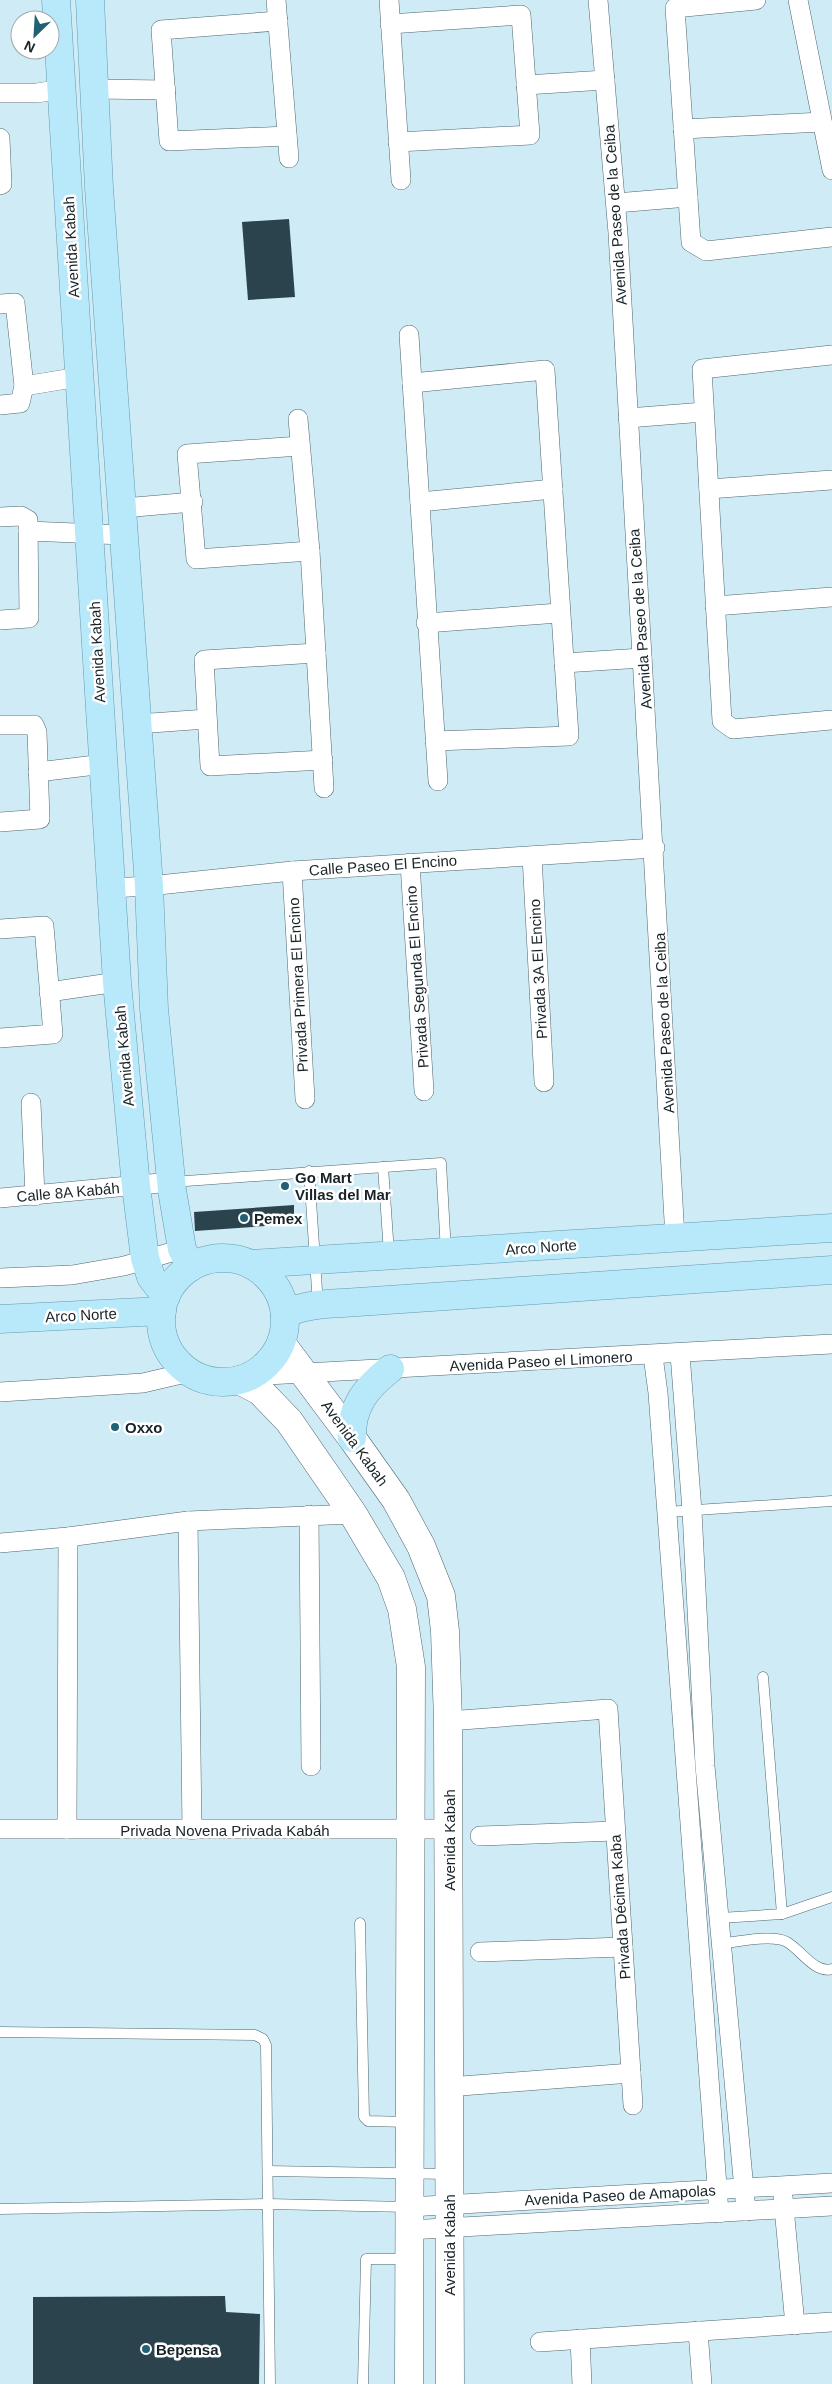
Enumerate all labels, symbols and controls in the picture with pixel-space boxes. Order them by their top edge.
north arrow [10,10,60,60]
text: N [22,37,37,56]
street label: Avenida Paseo de la Ceiba [600,124,630,306]
street label: Avenida Kabah [60,196,82,298]
street label: Avenida Paseo de la Ceiba [625,528,655,710]
street label: Avenida Kabah [86,601,108,703]
street label: Calle Paseo El Encino [308,851,458,879]
street label: Privada Segunda El Encino [402,885,432,1069]
street label: Privada Primera El Encino [285,897,311,1073]
street label: Privada 3A El Encino [526,899,550,1039]
street label: Avenida Paseo de la Ceiba [651,932,677,1114]
street label: Avenida Kabah [111,1005,137,1107]
place label: Go Mart Villas del Mar [295,1169,391,1203]
street label: Calle 8A Kabáh [16,1179,120,1205]
marker: Go Mart Villas del Mar [279,1180,291,1192]
place label: Pemex [254,1210,303,1227]
marker: Pemex [238,1212,250,1224]
street label: Arco Norte [505,1236,577,1258]
street label: Arco Norte [45,1305,117,1325]
street label: Avenida Paseo el Limonero [449,1348,633,1374]
street label: Avenida Kabah [318,1397,392,1489]
place label: Oxxo [125,1419,163,1436]
marker: Oxxo [109,1421,121,1433]
street label: Avenida Kabah [441,1789,458,1891]
street label: Privada Novena Privada Kabáh [120,1822,330,1839]
street label: Privada Décima Kaba [606,1833,634,1980]
street label: Avenida Paseo de Amapolas [524,2181,716,2209]
street label: Avenida Kabah [441,2194,458,2296]
place label: Bepensa [156,2341,219,2358]
marker: Bepensa [140,2343,152,2355]

